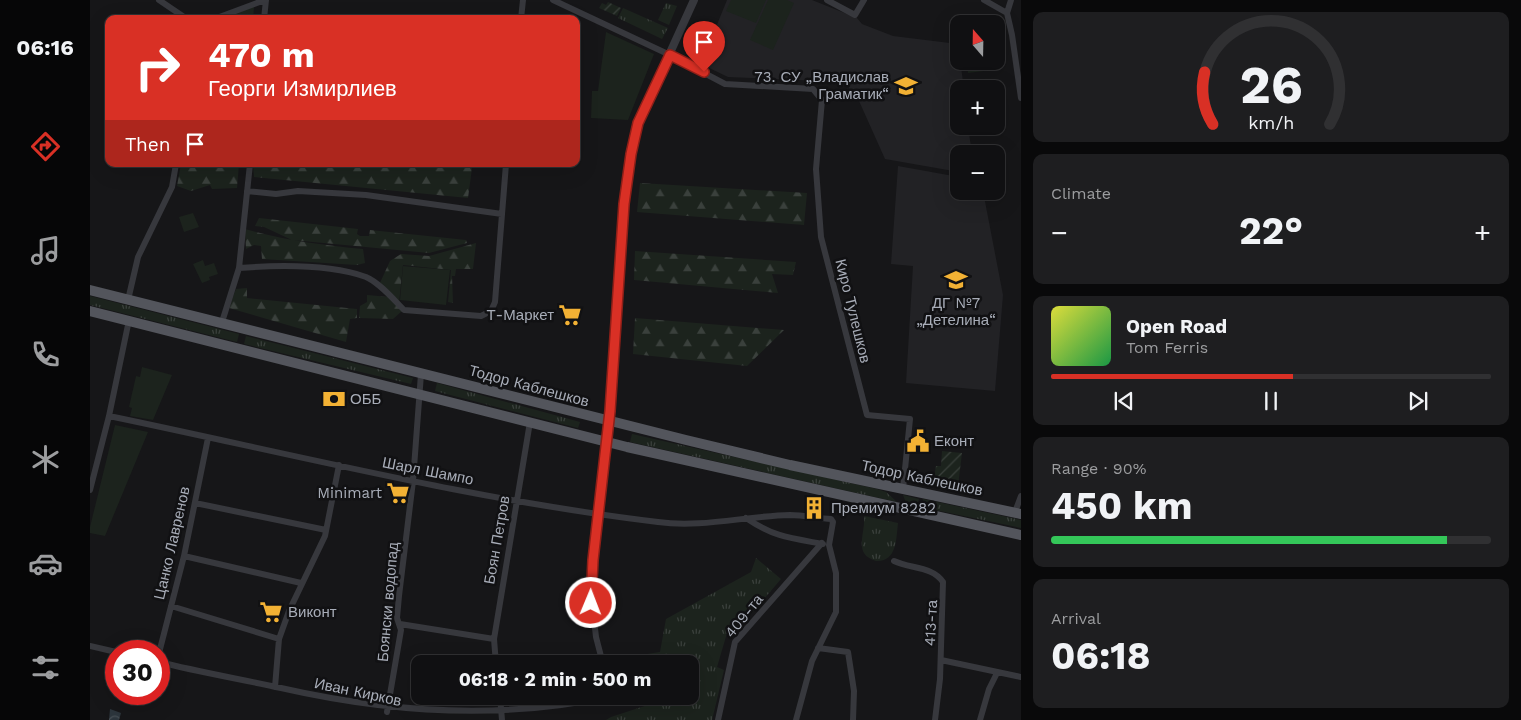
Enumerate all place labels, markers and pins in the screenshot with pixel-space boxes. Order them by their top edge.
pin [683,21,725,72]
place label: 73. СУ „Владислав Граматик“ [754,68,889,103]
school or university icon: 73. СУ „Владислав Граматик“ [893,73,919,99]
school or university icon: ДГ №7 „Детелина“ [943,267,969,293]
place label: ДГ №7 „Детелина“ [916,294,996,329]
supermarket icon: Т-Маркет [557,302,583,328]
place label: Т-Маркет [486,306,554,324]
bank icon: ОББ [321,386,347,412]
place label: ОББ [350,390,382,408]
public building icon: Еконт [905,428,931,454]
place label: Еконт [934,432,974,450]
supermarket icon: Minimart [385,480,411,506]
place label: Minimart [317,484,383,502]
building icon: Премиум 8282 [801,495,827,521]
place label: Премиум 8282 [831,499,936,517]
supermarket icon: Виконт [258,599,284,625]
place label: Виконт [288,603,337,621]

